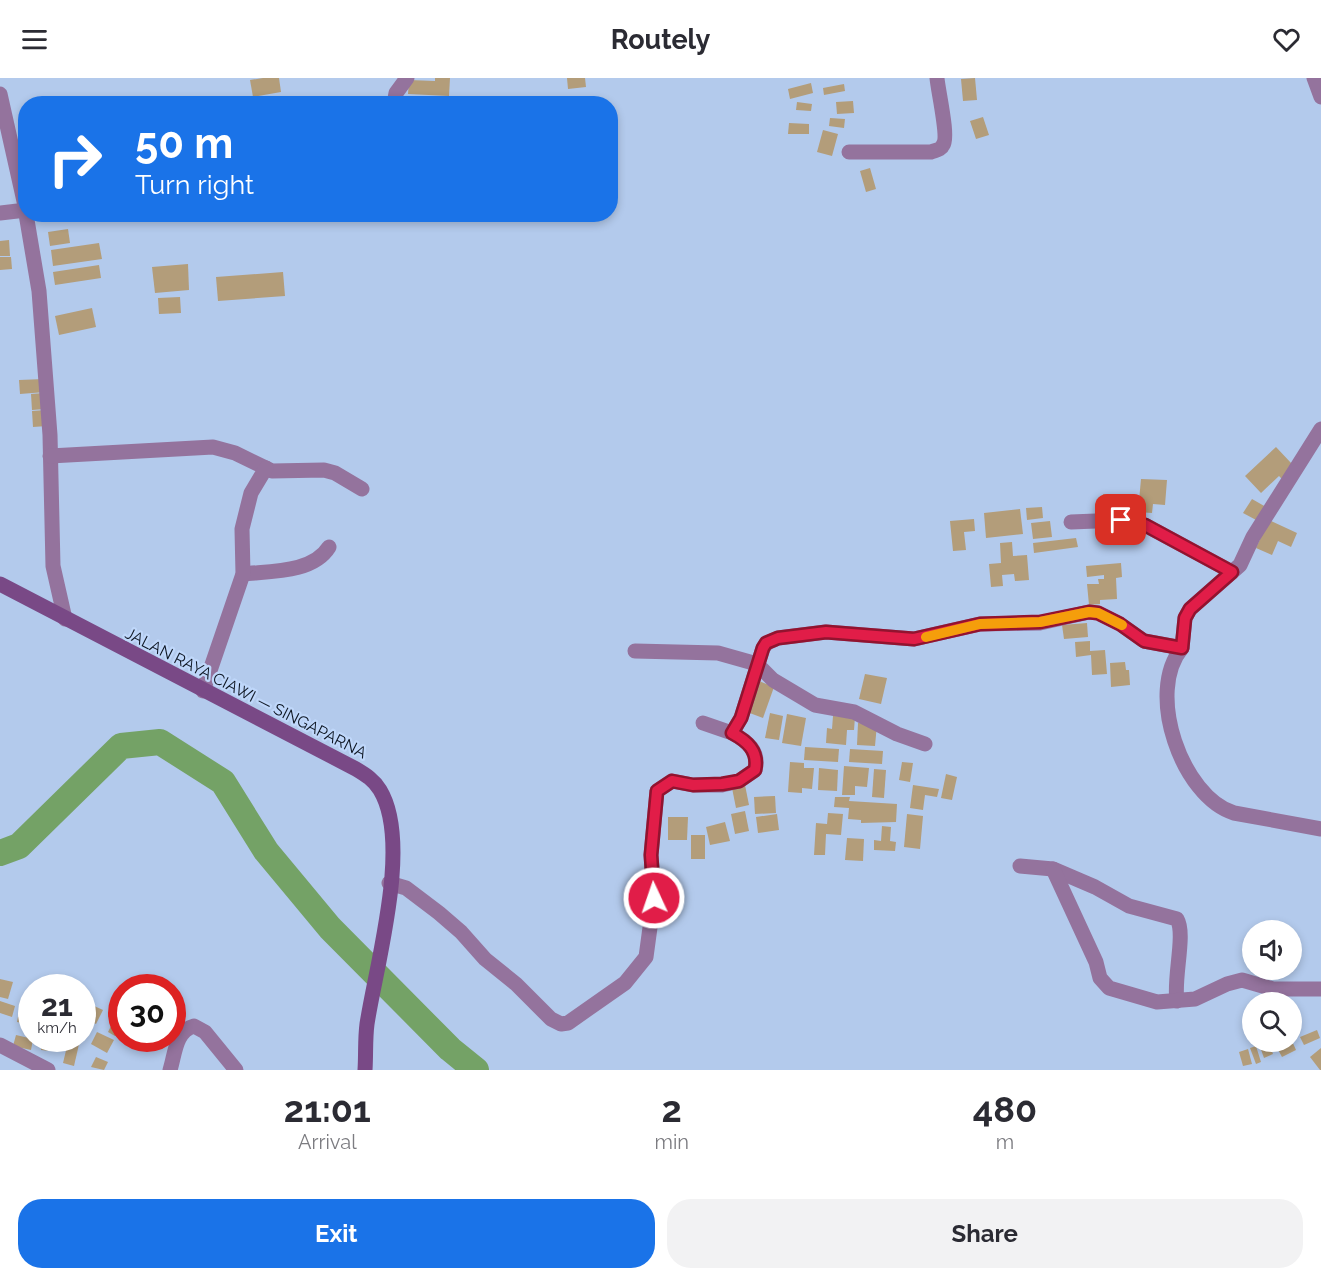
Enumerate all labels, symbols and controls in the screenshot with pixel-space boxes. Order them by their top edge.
icon: menu [18,23,51,56]
icon: heart [1270,23,1303,56]
text: Routely [611,24,710,55]
text: 50 m [135,119,233,168]
icon: right [36,120,114,198]
text: Turn right [135,169,254,200]
pin [1095,494,1146,545]
icon: arrive [1104,503,1137,536]
street label: JALAN RAYA CIAWI — SINGAPARNA [122,624,370,762]
position arrow [622,866,686,930]
map controls [1242,920,1302,1052]
button: sound [1242,920,1302,980]
speed limit sign: 30 [108,974,186,1052]
text: 21 [41,988,73,1023]
button: search [1242,992,1302,1052]
text: km/h [37,1019,77,1037]
text: 21:01 [284,1088,371,1130]
text: 2 [662,1088,682,1130]
text: 480 [973,1088,1037,1130]
text: Arrival [298,1130,357,1154]
text: min [655,1130,689,1154]
text: m [996,1130,1014,1154]
button: Exit [18,1199,655,1268]
button: Share [667,1199,1303,1268]

